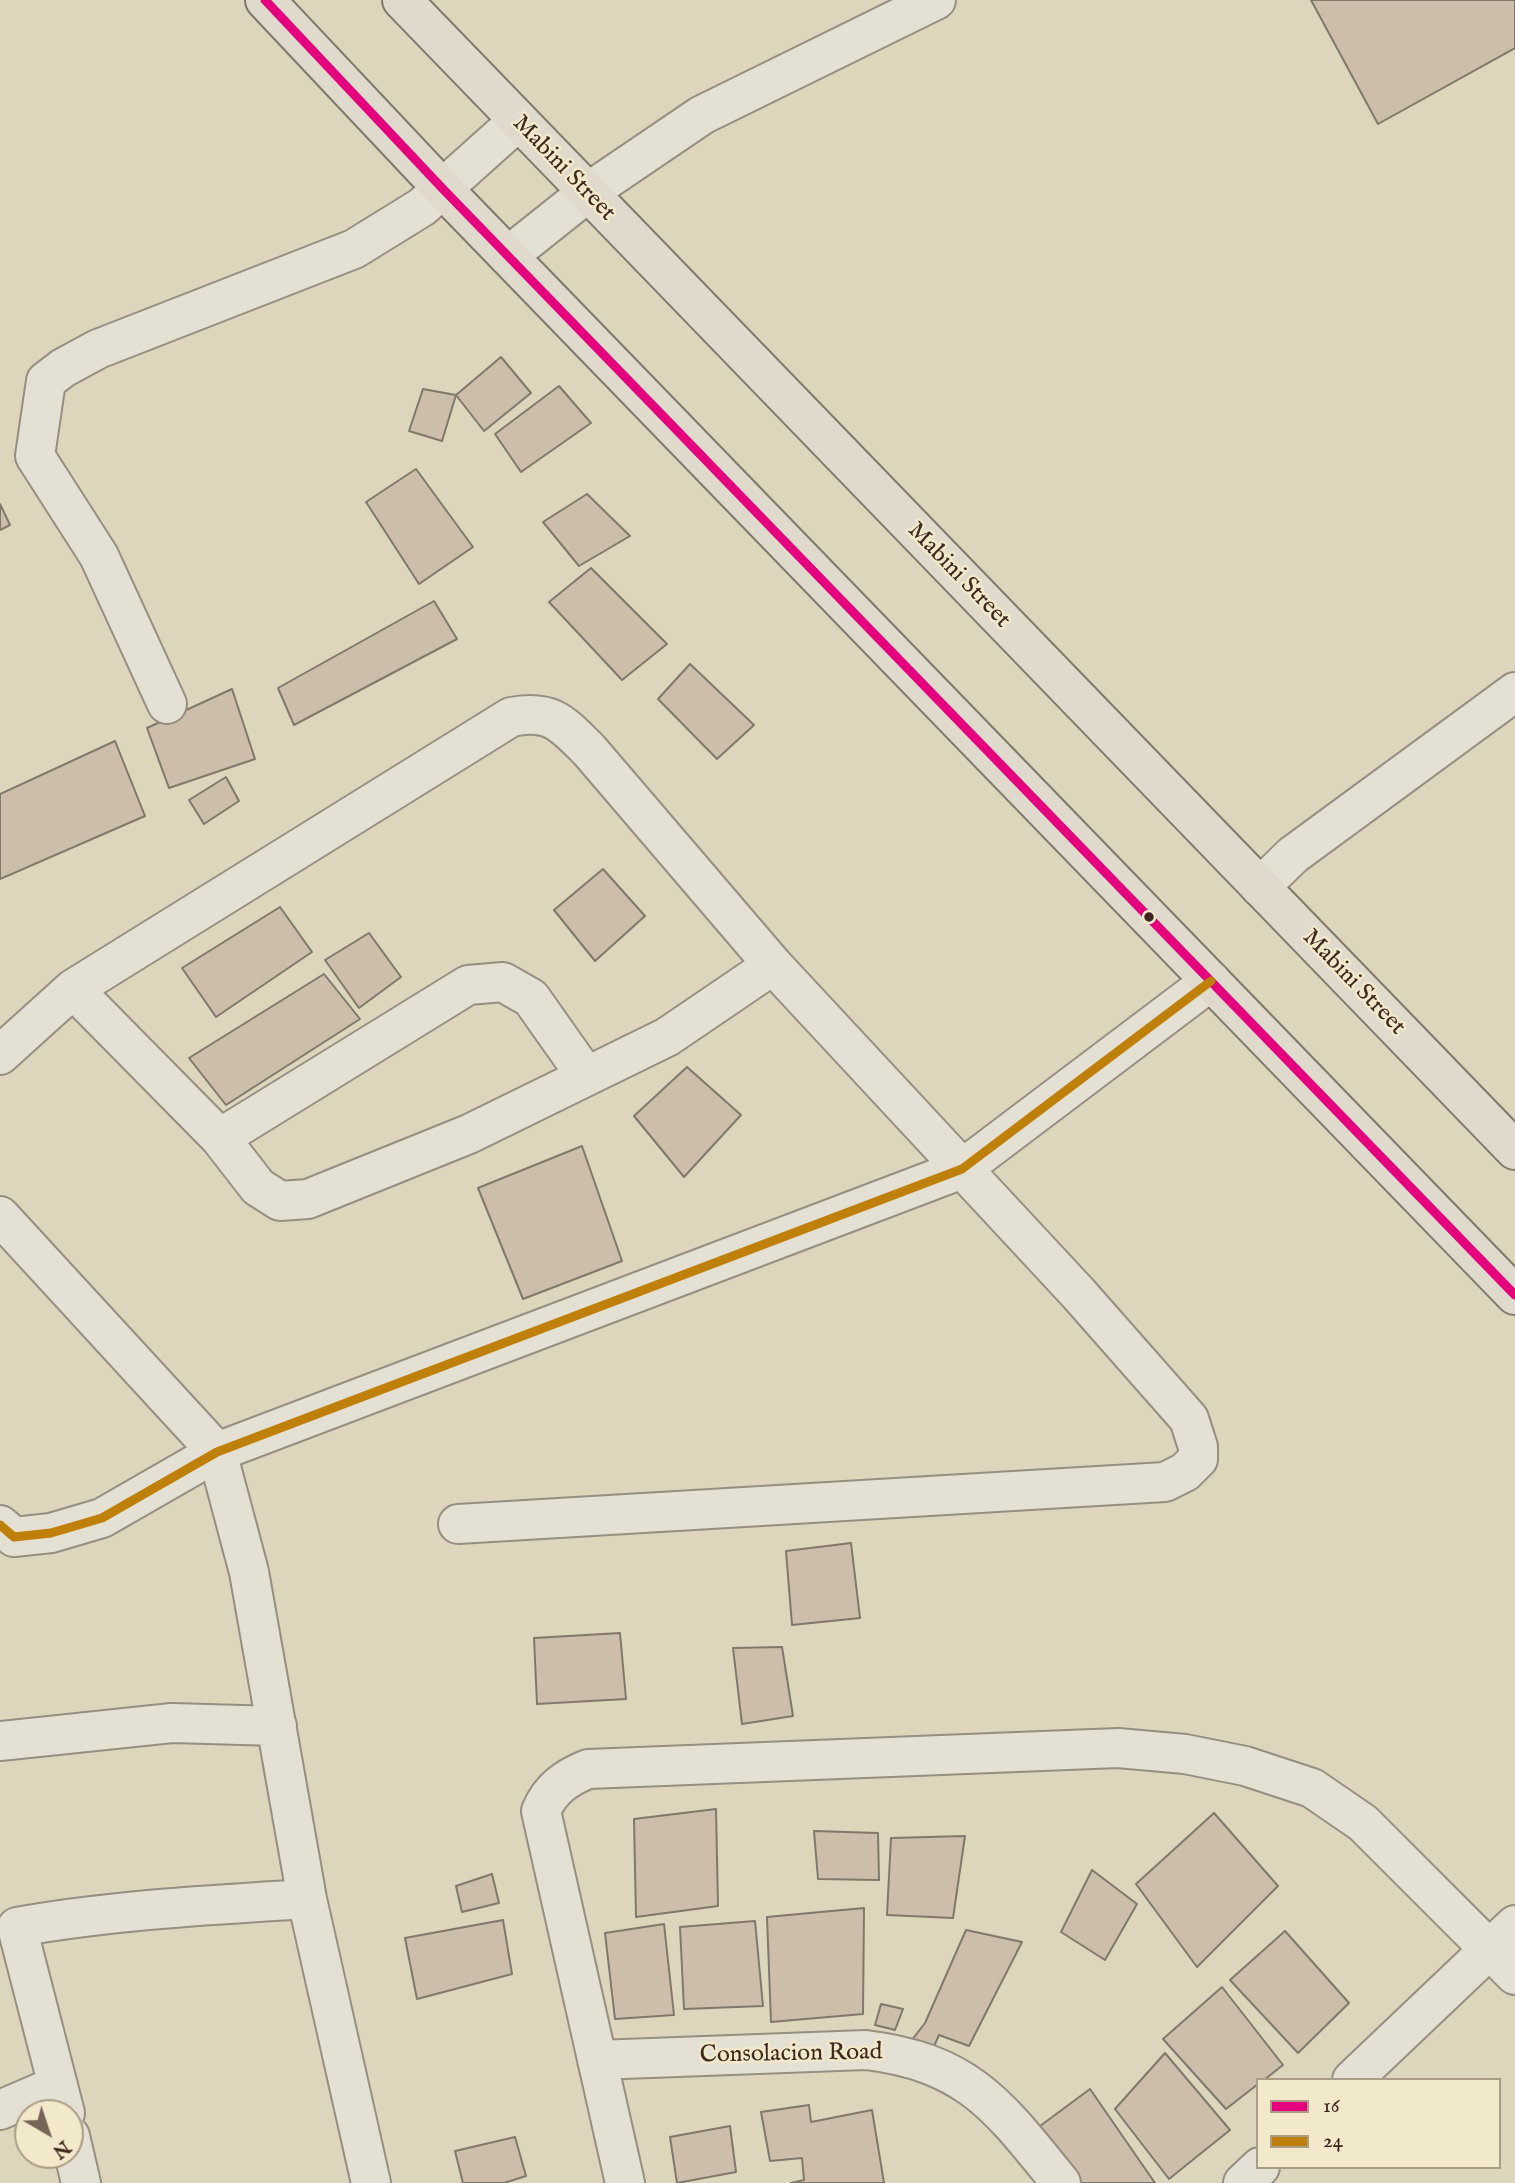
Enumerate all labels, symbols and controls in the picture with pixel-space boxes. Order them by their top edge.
street label: Mabini Street [505,110,621,228]
street label: Mabini Street [900,517,1016,635]
unlabelled marker [1142,910,1156,924]
street label: Mabini Street [1295,924,1411,1042]
street label: Consolacion Road [699,2039,883,2071]
legend [1256,2078,1501,2169]
text: 16 [1323,2093,1340,2120]
north arrow [14,2099,84,2169]
text: 24 [1323,2128,1343,2155]
text: N [47,2134,75,2163]

